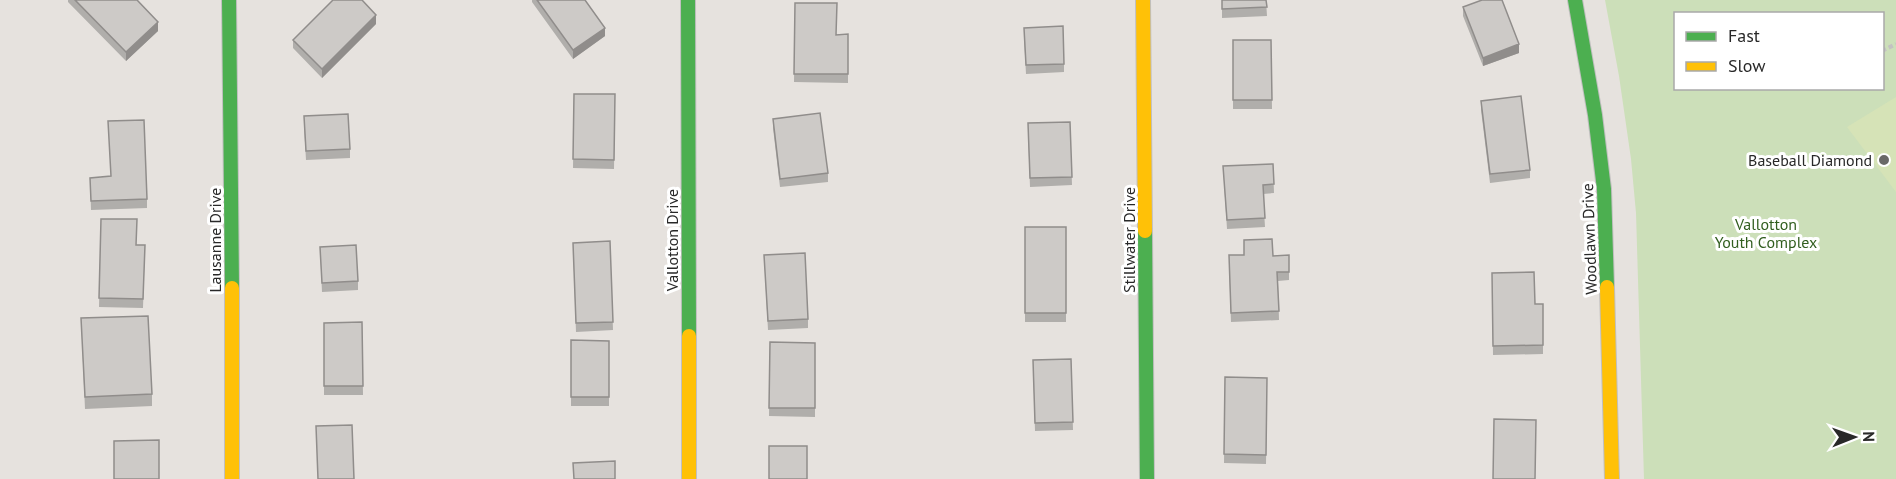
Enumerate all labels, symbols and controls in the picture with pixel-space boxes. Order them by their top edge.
legend [1674,12,1884,90]
text: Fast [1728,24,1760,47]
text: Slow [1728,54,1766,77]
place label: Baseball Diamond [1748,150,1872,170]
marker: Baseball Diamond [1877,153,1891,167]
street label: Woodlawn Drive [1577,183,1601,295]
street label: Stillwater Drive [1119,187,1139,293]
street label: Lausanne Drive [205,188,225,292]
street label: Vallotton Drive [662,189,682,292]
park label: Vallotton Youth Complex [1715,214,1817,252]
north arrow [1824,407,1884,467]
text: N [1859,431,1879,442]

